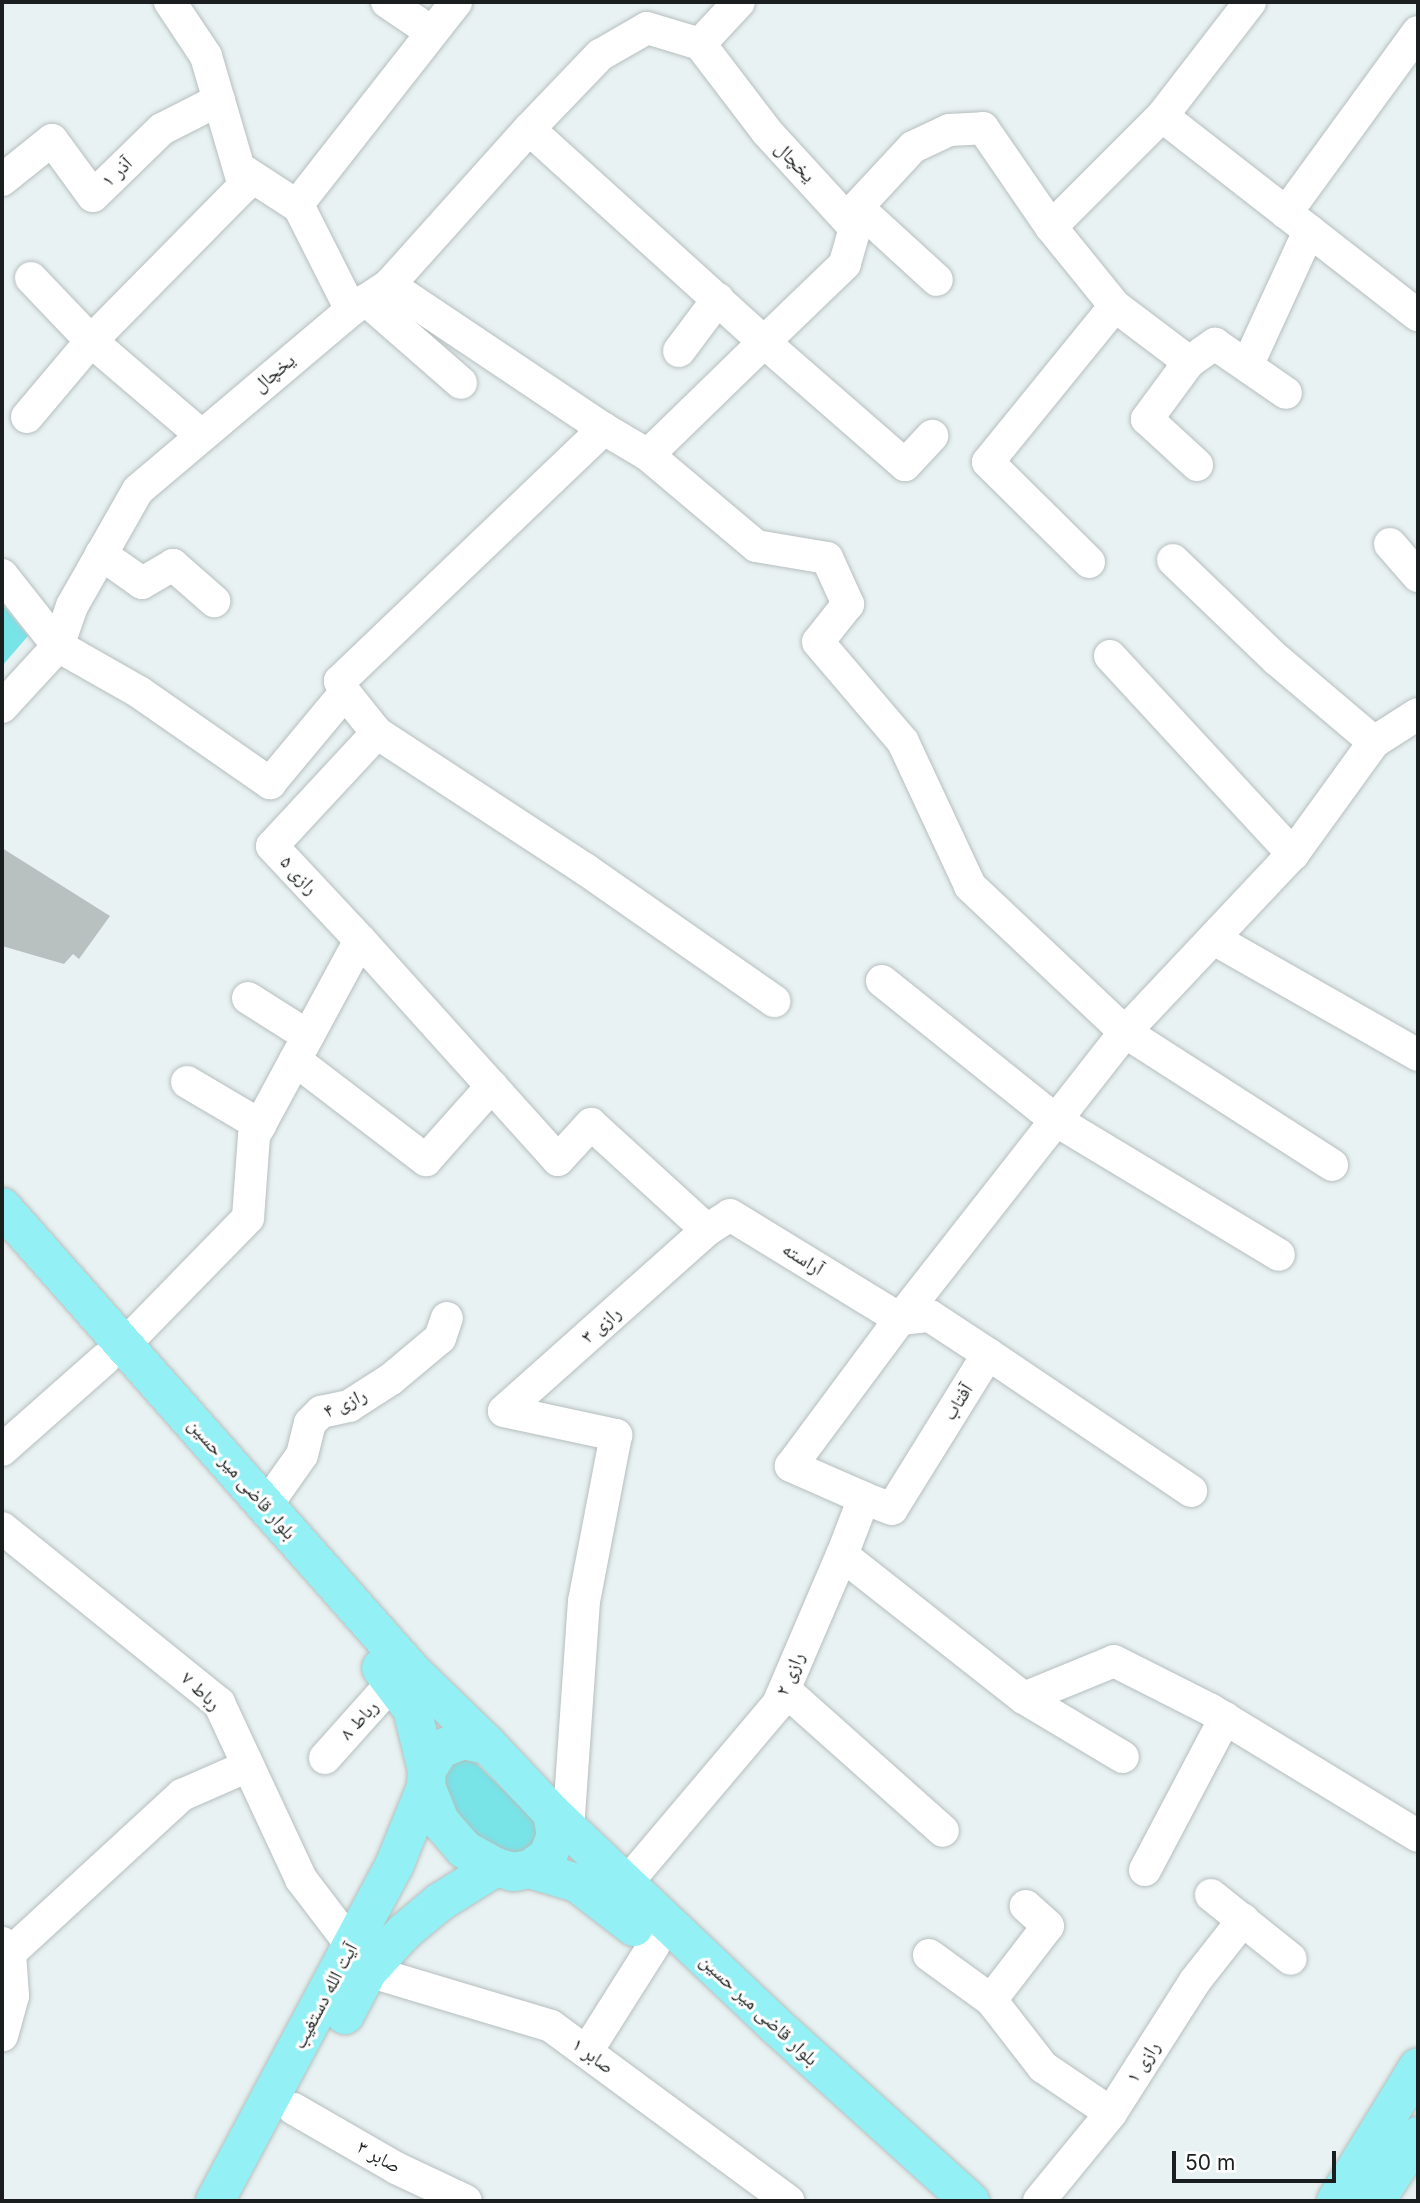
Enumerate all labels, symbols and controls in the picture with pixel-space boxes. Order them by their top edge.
street label: یخچال [770,137,820,187]
street label: آذر ۱ [97,152,137,192]
street label: یخچال [248,349,300,397]
street label: رازی ۵ [275,851,323,899]
street label: آراسته [778,1238,828,1280]
street label: رازی ۳ [577,1302,625,1348]
street label: آفتاب [938,1379,978,1425]
street label: رازی ۴ [320,1383,370,1423]
street label: بلوار قاضی میر حسین [183,1414,301,1544]
street label: رازی ۲ [771,1649,809,1699]
street label: رباط ۷ [176,1667,226,1715]
street label: رباط ۸ [335,1695,383,1745]
street label: آیت الله دستغیب [288,1939,362,2053]
street label: بلوار قاضی میر حسین [695,1949,823,2071]
street label: صابر ۱ [567,2033,619,2079]
street label: رازی ۱ [1121,2037,1165,2087]
street label: صابر ۳ [353,2136,405,2178]
scale bar [1175,2136,1340,2180]
text: 50 m [1185,2150,1235,2175]

